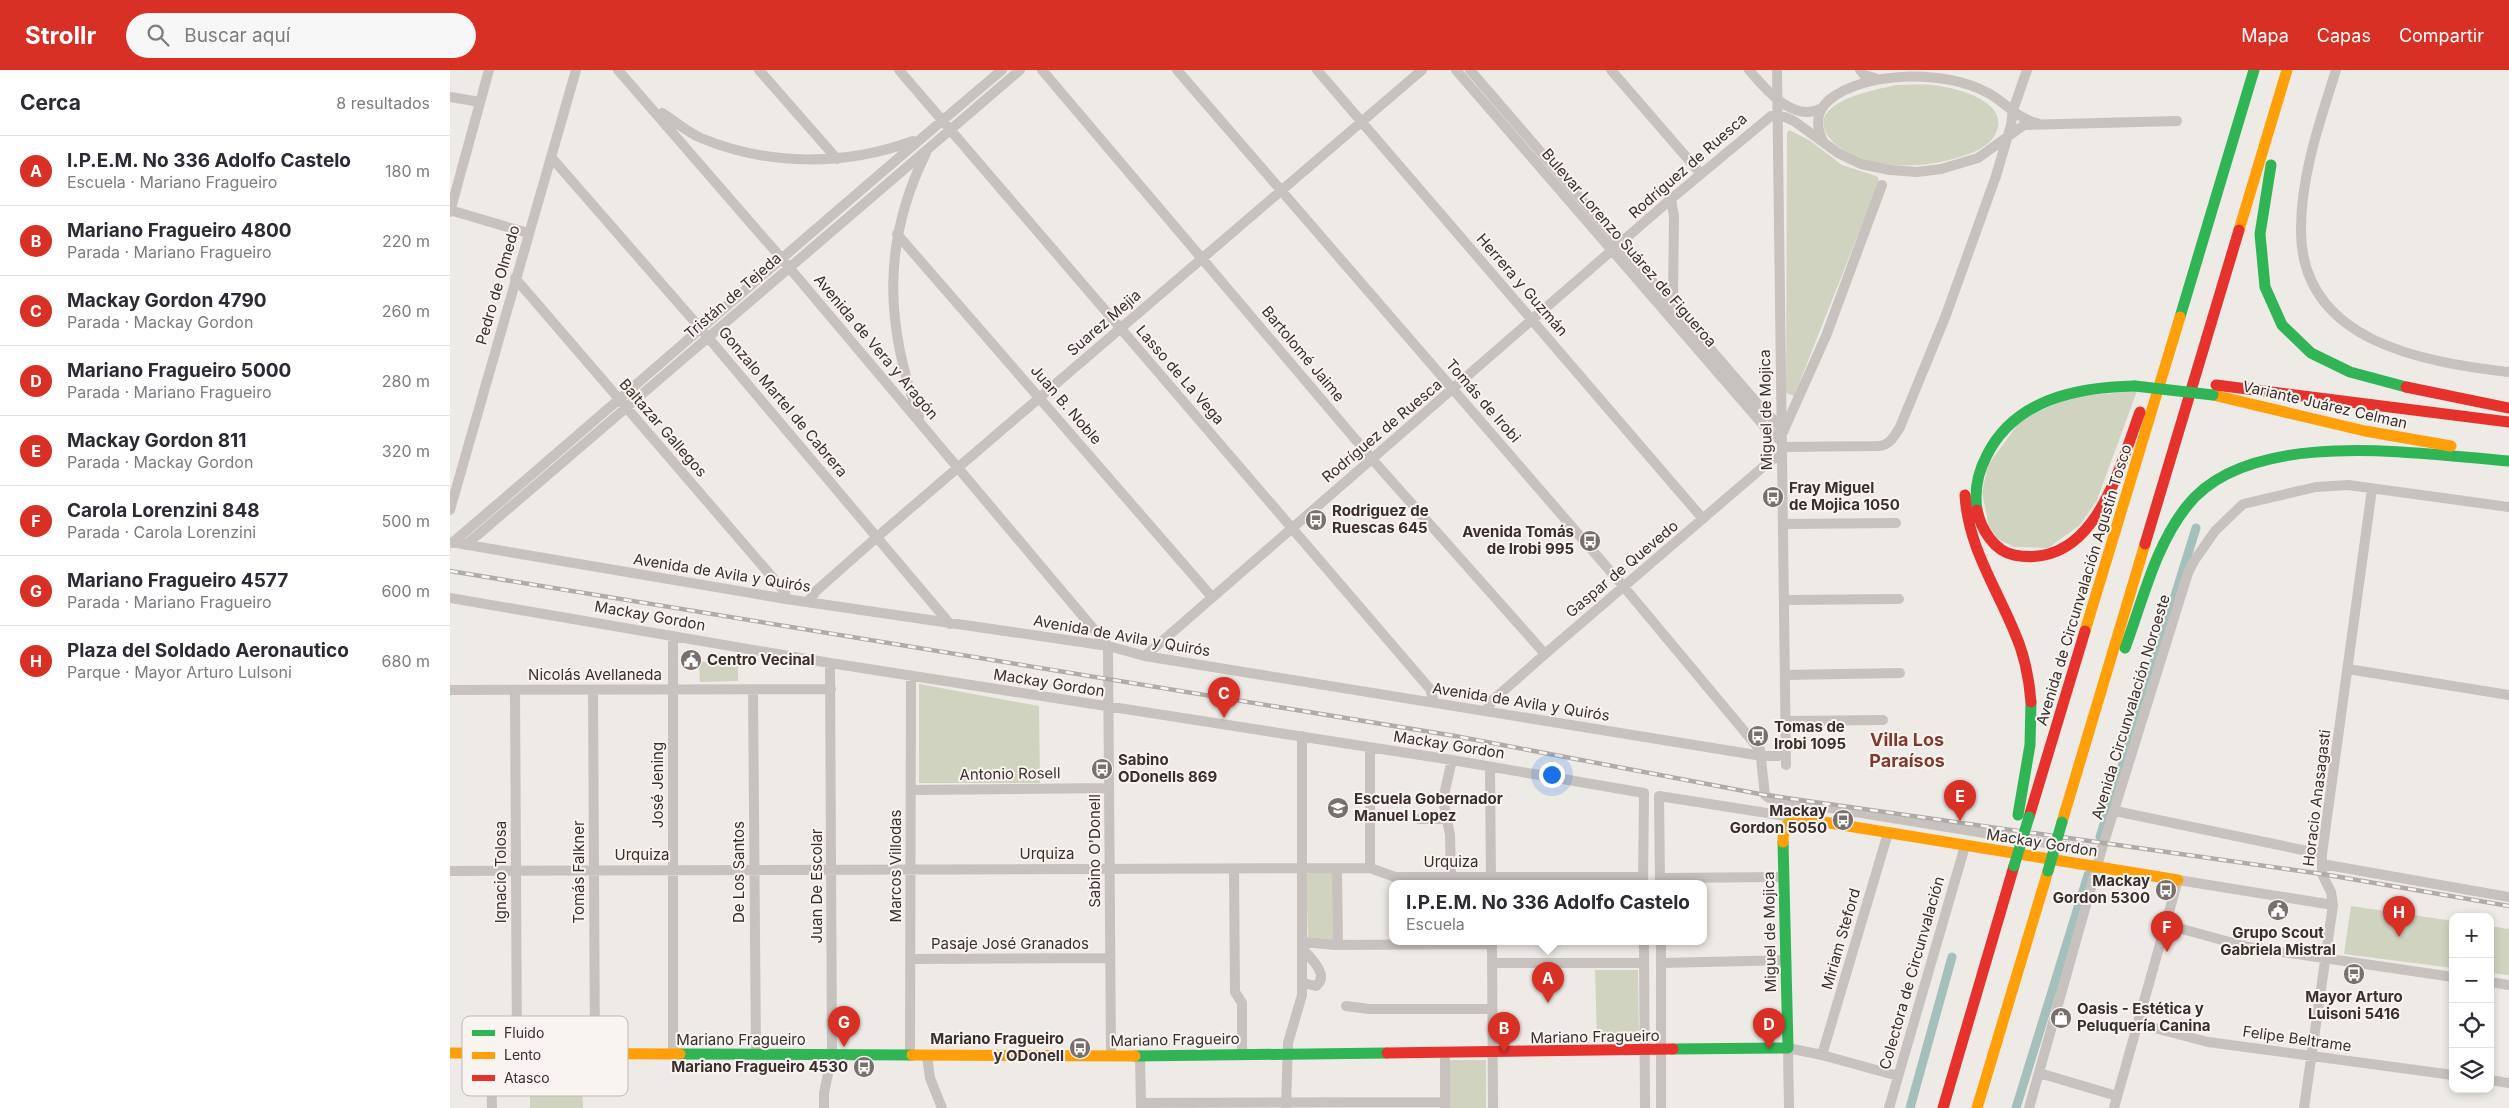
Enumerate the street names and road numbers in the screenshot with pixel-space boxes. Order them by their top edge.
street label: Rodríguez de Ruesca [1625,109,1751,222]
street label: Bulevar Lorenzo Suárez de Figueroa [1538,144,1721,351]
street label: Pedro de Olmedo [471,223,524,347]
street label: Herrera y Guzmán [1473,230,1572,340]
street label: Tristán de Tejeda [680,248,785,343]
street label: Avenida de Vera y Aragón [810,270,943,423]
street label: Suarez Mejia [1063,285,1144,360]
street label: Bartolomé Jaime [1258,302,1349,405]
street label: Lasso de La Vega [1132,321,1229,428]
street label: Gonzalo Martel de Cabrera [715,323,852,481]
street label: Miguel de Mojica [1755,349,1776,471]
street label: Tomás de Irobi [1442,355,1525,446]
street label: Juan B. Noble [1027,361,1106,448]
street label: Baltazar Gallegos [616,375,711,481]
street label: Rodríguez de Ruesca [1318,375,1446,486]
street label: Variante Juárez Celman [2241,376,2409,433]
street label: Avenida de Circunvalación Agustín Tosco [2032,442,2135,728]
street label: Gaspar de Quevedo [1562,516,1682,621]
street label: Avenida de Avila y Quirós [632,549,812,596]
street label: Avenida Circunvalación Noroeste [2087,592,2174,822]
street label: Mackay Gordon [593,596,707,635]
street label: Avenida de Avila y Quirós [1032,611,1212,660]
street label: Mackay Gordon [992,664,1106,701]
street label: Nicolás Avellaneda [528,665,662,684]
street label: Avenida de Avila y Quirós [1431,678,1611,725]
street label: Mackay Gordon [1392,726,1506,763]
street label: Horacio Anasagasti [2299,728,2334,867]
street label: José Jening [648,742,667,828]
street label: Antonio Rosell [959,763,1061,784]
street label: Sabino O'Donell [1085,794,1104,908]
street label: Marcos Villodas [886,810,905,922]
street label: Tomás Falkner [569,820,588,924]
street label: Ignacio Tolosa [491,821,510,923]
street label: De Los Santos [729,821,748,923]
street label: Mackay Gordon [1985,824,2099,861]
street label: Juan De Escolar [807,828,826,943]
street label: Urquiza [1020,844,1074,863]
street label: Urquiza [615,845,669,864]
street label: Urquiza [1424,852,1478,871]
street label: Miguel de Mojica [1759,871,1780,993]
street label: Colectora de Circunvalación [1875,874,1948,1072]
street label: Miriam Steford [1817,886,1864,992]
street label: Pasaje José Granados [931,934,1089,953]
street label: Felipe Beltrame [2241,1021,2353,1056]
street label: Mariano Fragueiro [1530,1026,1660,1047]
street label: Mariano Fragueiro [1110,1029,1240,1050]
street label: Mariano Fragueiro [676,1030,806,1049]

